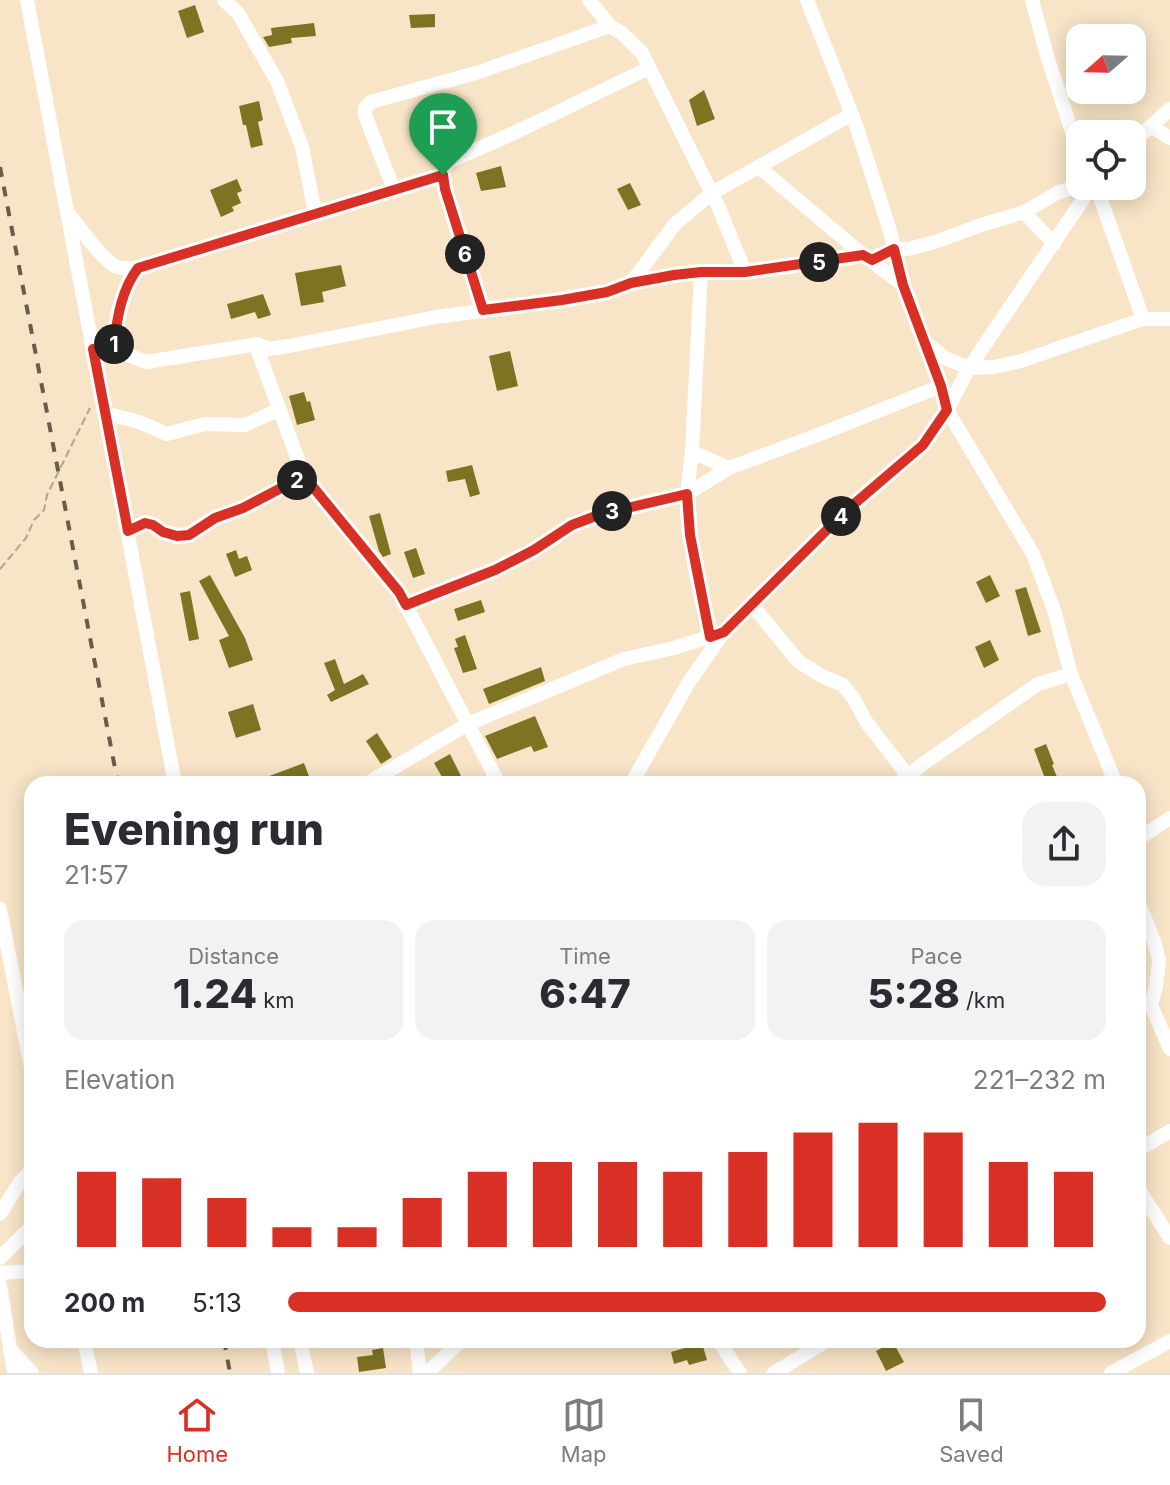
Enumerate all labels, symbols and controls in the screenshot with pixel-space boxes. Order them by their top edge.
north arrow [1066,24,1146,104]
map controls [1066,24,1146,200]
pin [409,93,477,175]
icon: arrive [421,105,465,149]
button: locate [1066,120,1146,200]
pin: 6 [445,234,485,274]
text: 6 [458,241,472,267]
pin: 5 [799,242,839,282]
text: 5 [812,249,826,275]
pin: 1 [94,324,134,364]
text: 1 [109,331,119,357]
pin: 2 [277,460,317,500]
text: 2 [290,467,304,493]
pin: 3 [592,491,632,531]
pin: 4 [821,496,861,536]
text: 3 [605,498,619,524]
text: 4 [834,503,848,529]
text: Evening run [64,802,324,856]
button: share [1022,802,1106,886]
text: 21:57 [64,859,128,890]
text: Distance [188,943,279,969]
text: Time [559,943,611,969]
text: Pace [910,943,962,969]
text: 1.24 [173,969,257,1018]
text: 6:47 [539,969,631,1018]
text: 5:28 [867,969,960,1018]
text: km [257,987,295,1013]
text: /km [960,987,1005,1013]
text: Elevation [64,1064,175,1095]
text: 221–232 m [973,1064,1106,1095]
text: 200 m [64,1287,145,1318]
text: 5:13 [192,1287,242,1318]
tab: Home [166,1393,228,1467]
tab: Map [561,1393,606,1467]
tab: Saved [939,1393,1004,1467]

